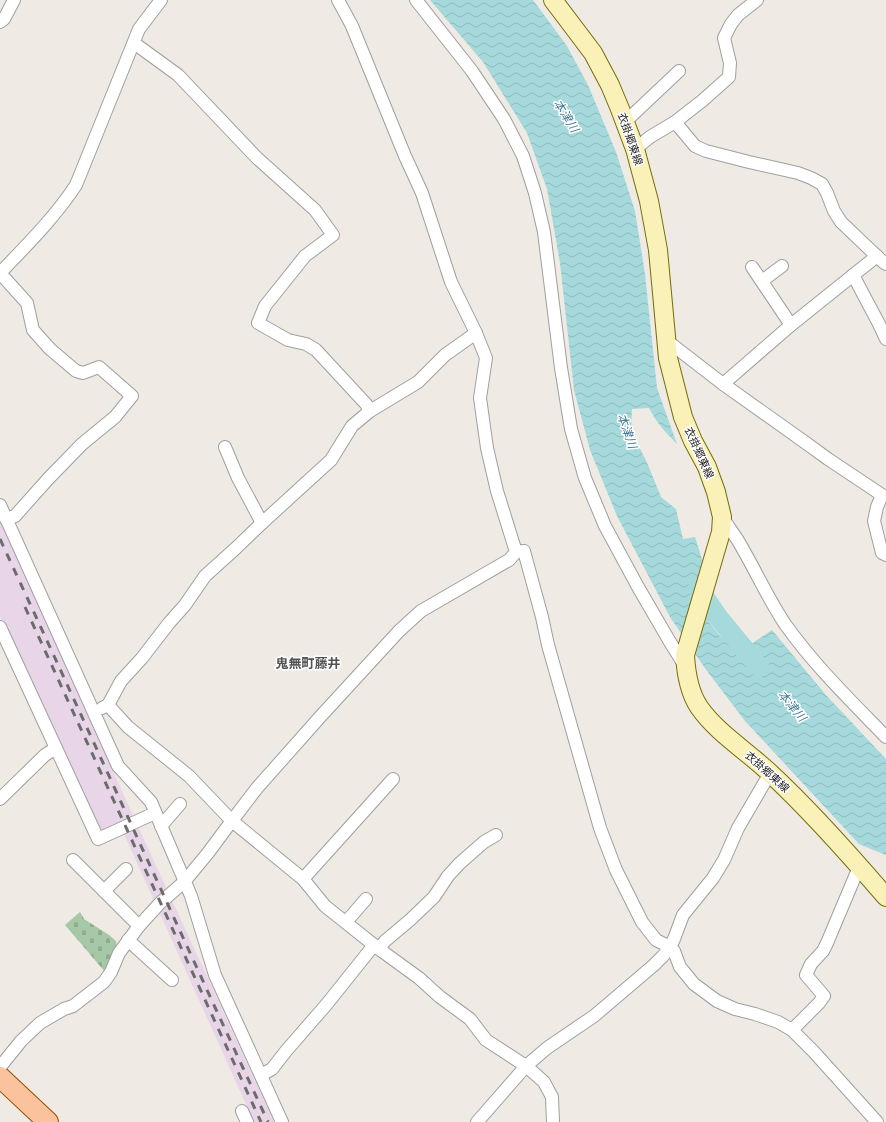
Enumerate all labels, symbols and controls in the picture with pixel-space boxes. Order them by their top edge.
water label: 本津川 [551,97,583,137]
street label: 衣掛郷東線 [615,111,645,167]
water label: 本津川 [615,412,640,452]
street label: 衣掛郷東線 [682,425,716,481]
district label: 鬼無町藤井 [275,656,341,671]
water label: 本津川 [775,688,810,726]
street label: 衣掛郷東線 [742,749,792,795]

